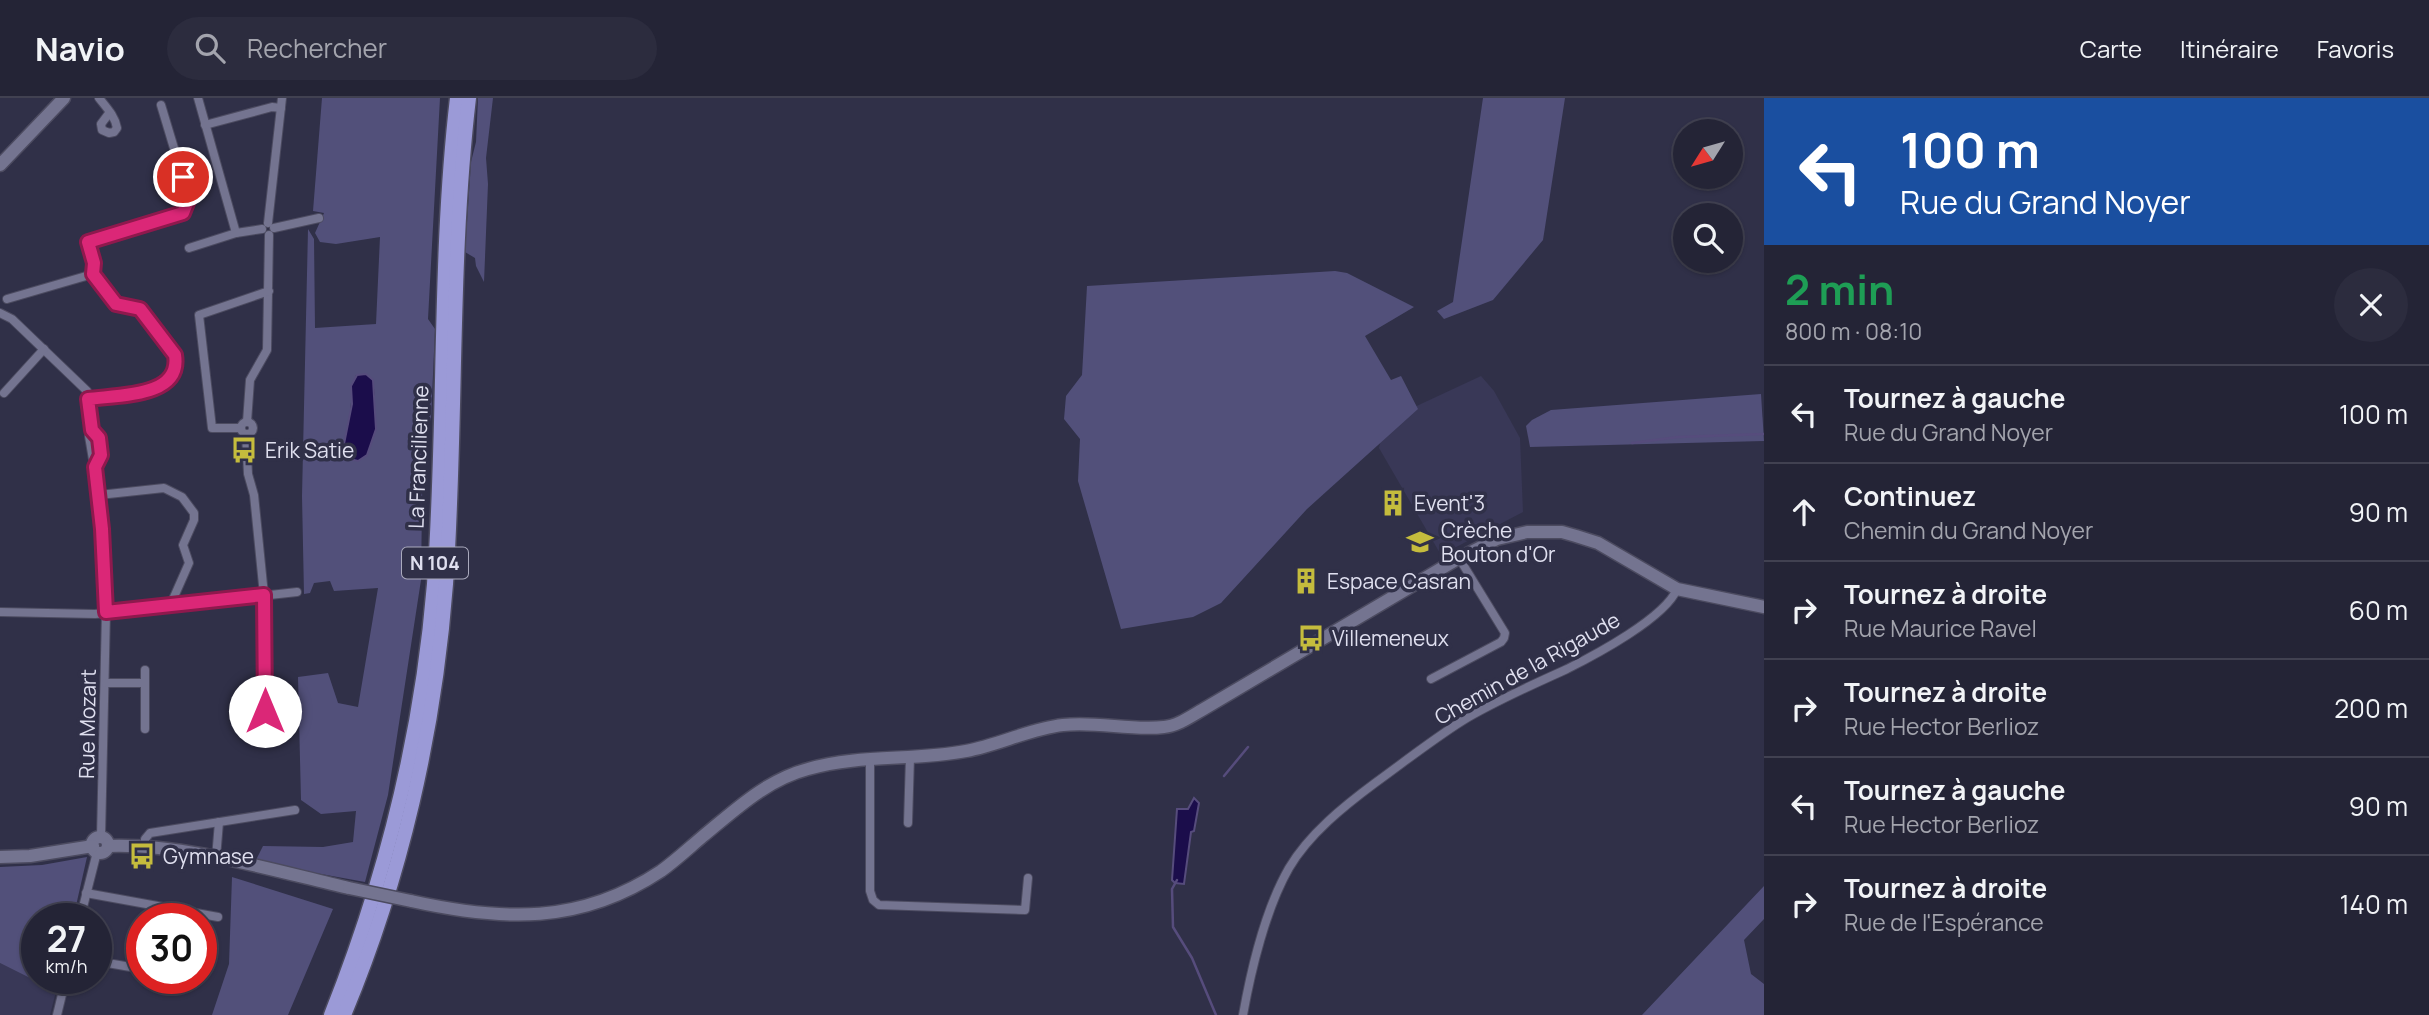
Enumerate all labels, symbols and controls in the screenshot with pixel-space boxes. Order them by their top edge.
search box [167,17,657,80]
text: Navio [35,26,125,71]
icon: search [191,29,229,67]
text: Rechercher [247,30,387,66]
text: Carte [2080,32,2142,65]
text: Itinéraire [2180,32,2279,65]
text: Favoris [2317,32,2394,65]
text: 100 m [1900,116,2040,183]
north arrow [1673,119,1743,189]
map controls [1673,119,1743,273]
icon: left [1785,126,1876,217]
pin [153,147,213,207]
icon: arrive [164,158,202,196]
text: Rue du Grand Noyer [1900,180,2191,224]
button: search [1673,203,1743,273]
text: 2 min [1785,260,1894,318]
button: close [2334,268,2408,342]
text: 800 m · 08:10 [1785,315,1922,347]
text: Tournez à gauche [1844,380,2065,416]
street label: La Francilienne [402,385,434,529]
icon: left [1785,395,1823,433]
text: 100 m [2339,396,2408,432]
text: Rue du Grand Noyer [1844,416,2053,448]
bus stop icon: Erik Satie [229,435,259,465]
place label: Erik Satie [265,436,354,464]
text: Continuez [1844,478,1976,514]
building icon: Event'3 [1378,488,1408,518]
place label: Event'3 [1414,489,1485,517]
icon: ahead [1785,493,1823,531]
text: 90 m [2349,494,2408,530]
text: Chemin du Grand Noyer [1844,514,2093,546]
place label: Crèche Bouton d'Or [1441,516,1556,568]
school or university icon: Crèche Bouton d'Or [1405,527,1435,557]
road number: N 104 [402,548,468,578]
building icon: Espace Casran [1291,566,1321,596]
place label: Espace Casran [1327,567,1471,595]
text: Tournez à droite [1844,576,2047,612]
icon: right [1785,591,1823,629]
text: 60 m [2349,592,2408,628]
street label: Chemin de la Rigaude [1429,605,1625,731]
text: Rue Maurice Ravel [1844,612,2037,644]
bus stop icon: Villemeneux [1296,623,1326,653]
place label: Villemeneux [1332,624,1449,652]
street label: Rue Mozart [72,669,102,779]
position arrow [228,674,302,748]
text: Tournez à droite [1844,674,2047,710]
icon: right [1785,689,1823,727]
text: 200 m [2334,690,2408,726]
text: Rue Hector Berlioz [1844,710,2039,742]
text: Tournez à gauche [1844,772,2065,808]
icon: left [1785,787,1823,825]
text: 90 m [2349,788,2408,824]
text: Rue Hector Berlioz [1844,808,2039,840]
bus stop icon: Gymnase [127,841,157,871]
place label: Gymnase [163,842,254,870]
text: Tournez à droite [1844,870,2047,906]
icon: right [1785,885,1823,923]
text: 140 m [2339,886,2408,922]
speed limit sign: 30 [126,903,217,994]
text: Rue de l'Espérance [1844,906,2044,938]
text: 27 [47,915,86,963]
text: km/h [46,954,87,978]

